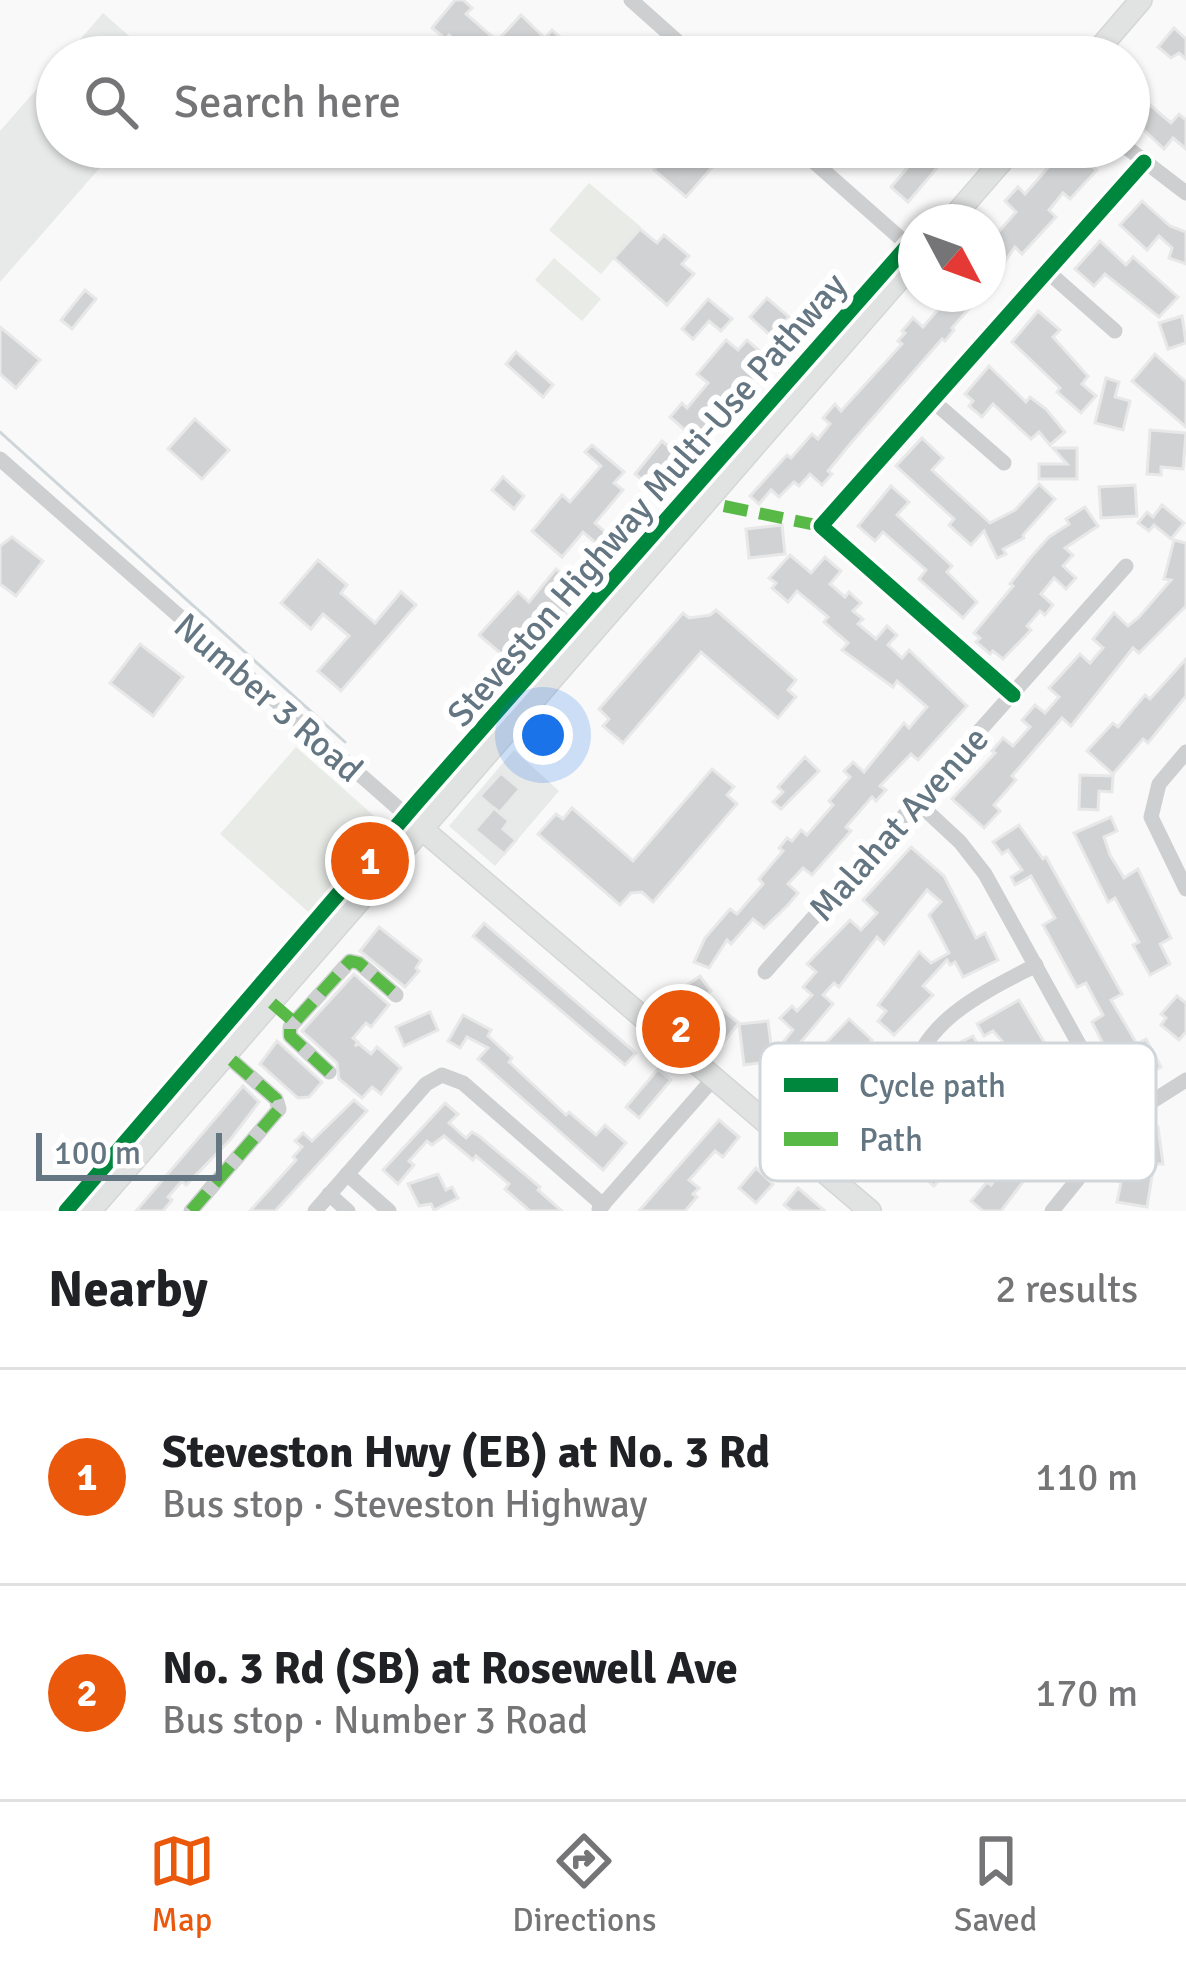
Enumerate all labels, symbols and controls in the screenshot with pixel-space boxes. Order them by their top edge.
search box [36,36,1150,168]
icon: search [78,69,144,135]
text: Search here [174,75,401,130]
north arrow [898,204,1006,312]
street label: Steveston Highway Multi-Use Pathway [438,264,857,736]
street label: Number 3 Road [164,604,372,792]
your location [513,705,573,765]
street label: Malahat Avenue [800,717,998,931]
pin: 1 [331,816,409,906]
pin: 2 [642,984,720,1074]
legend [760,1043,1156,1181]
text: Cycle path [859,1066,1006,1107]
text: Path [859,1120,923,1161]
scale bar [36,1127,222,1180]
text: 100 m [54,1133,141,1174]
text: Nearby [48,1258,208,1321]
text: 2 results [995,1265,1138,1313]
text: Steveston Hwy (EB) at No. 3 Rd [162,1425,770,1480]
text: 1 [76,1453,98,1501]
text: 110 m [1035,1453,1138,1501]
text: Bus stop · Steveston Highway [162,1480,648,1528]
text: No. 3 Rd (SB) at Rosewell Ave [162,1641,738,1696]
text: 2 [76,1669,98,1717]
text: 170 m [1035,1669,1138,1717]
text: Bus stop · Number 3 Road [162,1696,588,1744]
tab: Map [149,1828,215,1941]
tab: Directions [512,1828,657,1941]
tab: Saved [954,1828,1037,1941]

